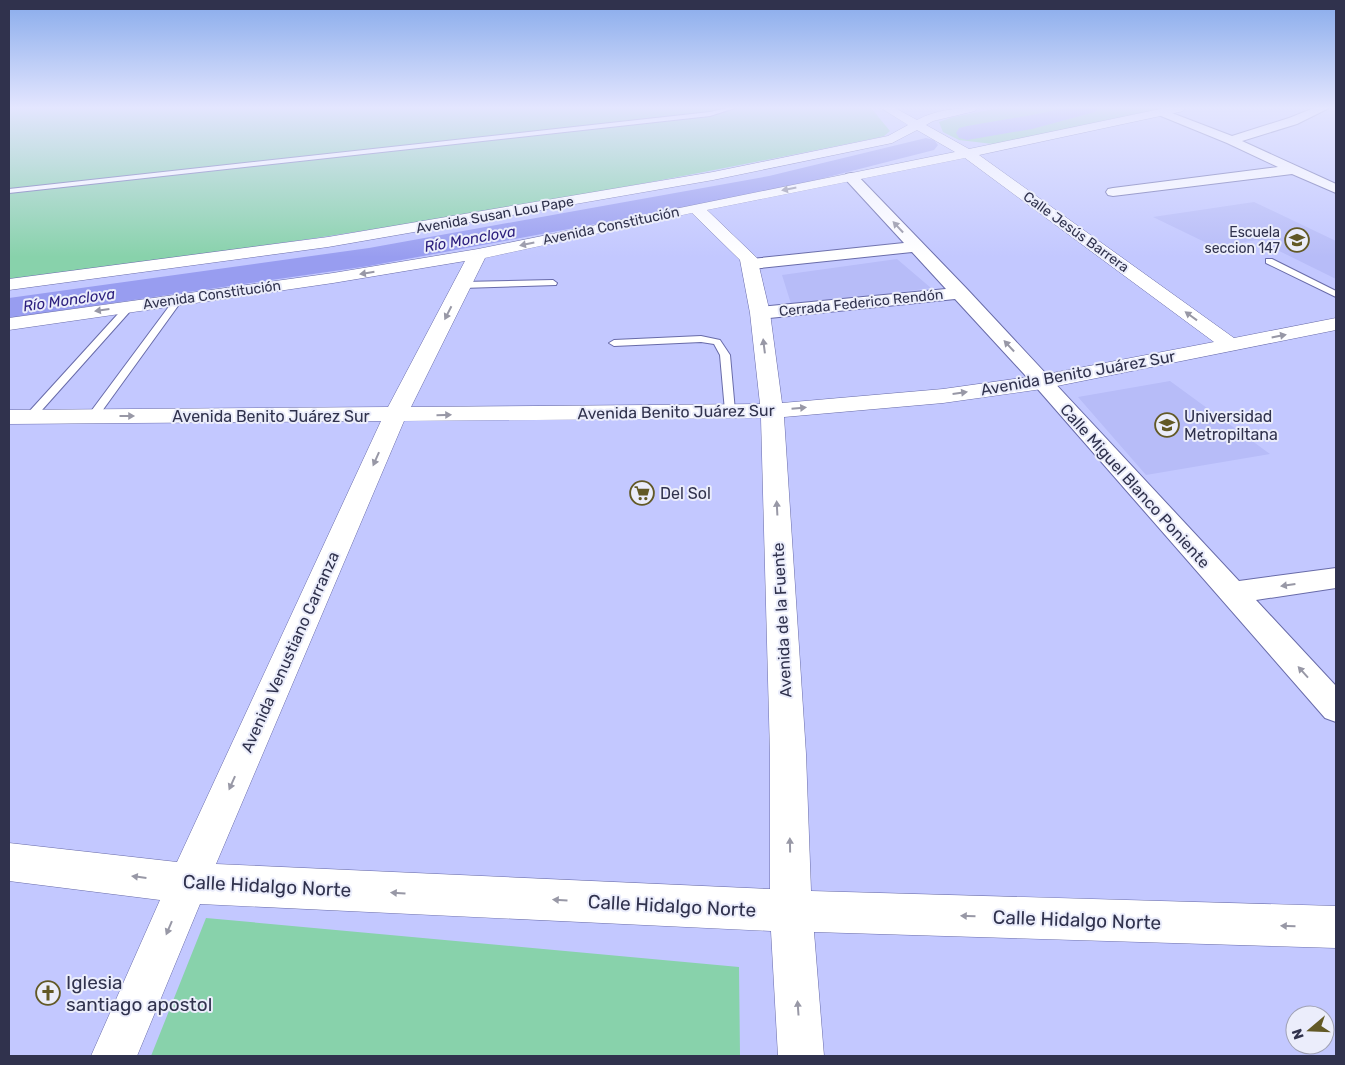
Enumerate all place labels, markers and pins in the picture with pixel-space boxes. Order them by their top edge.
place label: Escuela seccion 147 [1205,224,1280,257]
school or university icon: Escuela seccion 147 [1284,227,1310,253]
place label: Universidad Metropiltana [1184,407,1278,444]
school or university icon: Universidad Metropiltana [1154,412,1180,438]
supermarket icon: Del Sol [629,480,655,506]
place label: Del Sol [660,484,711,503]
place label: Iglesia santiago apostol [66,971,212,1016]
church icon: Iglesia santiago apostol [35,980,61,1006]

